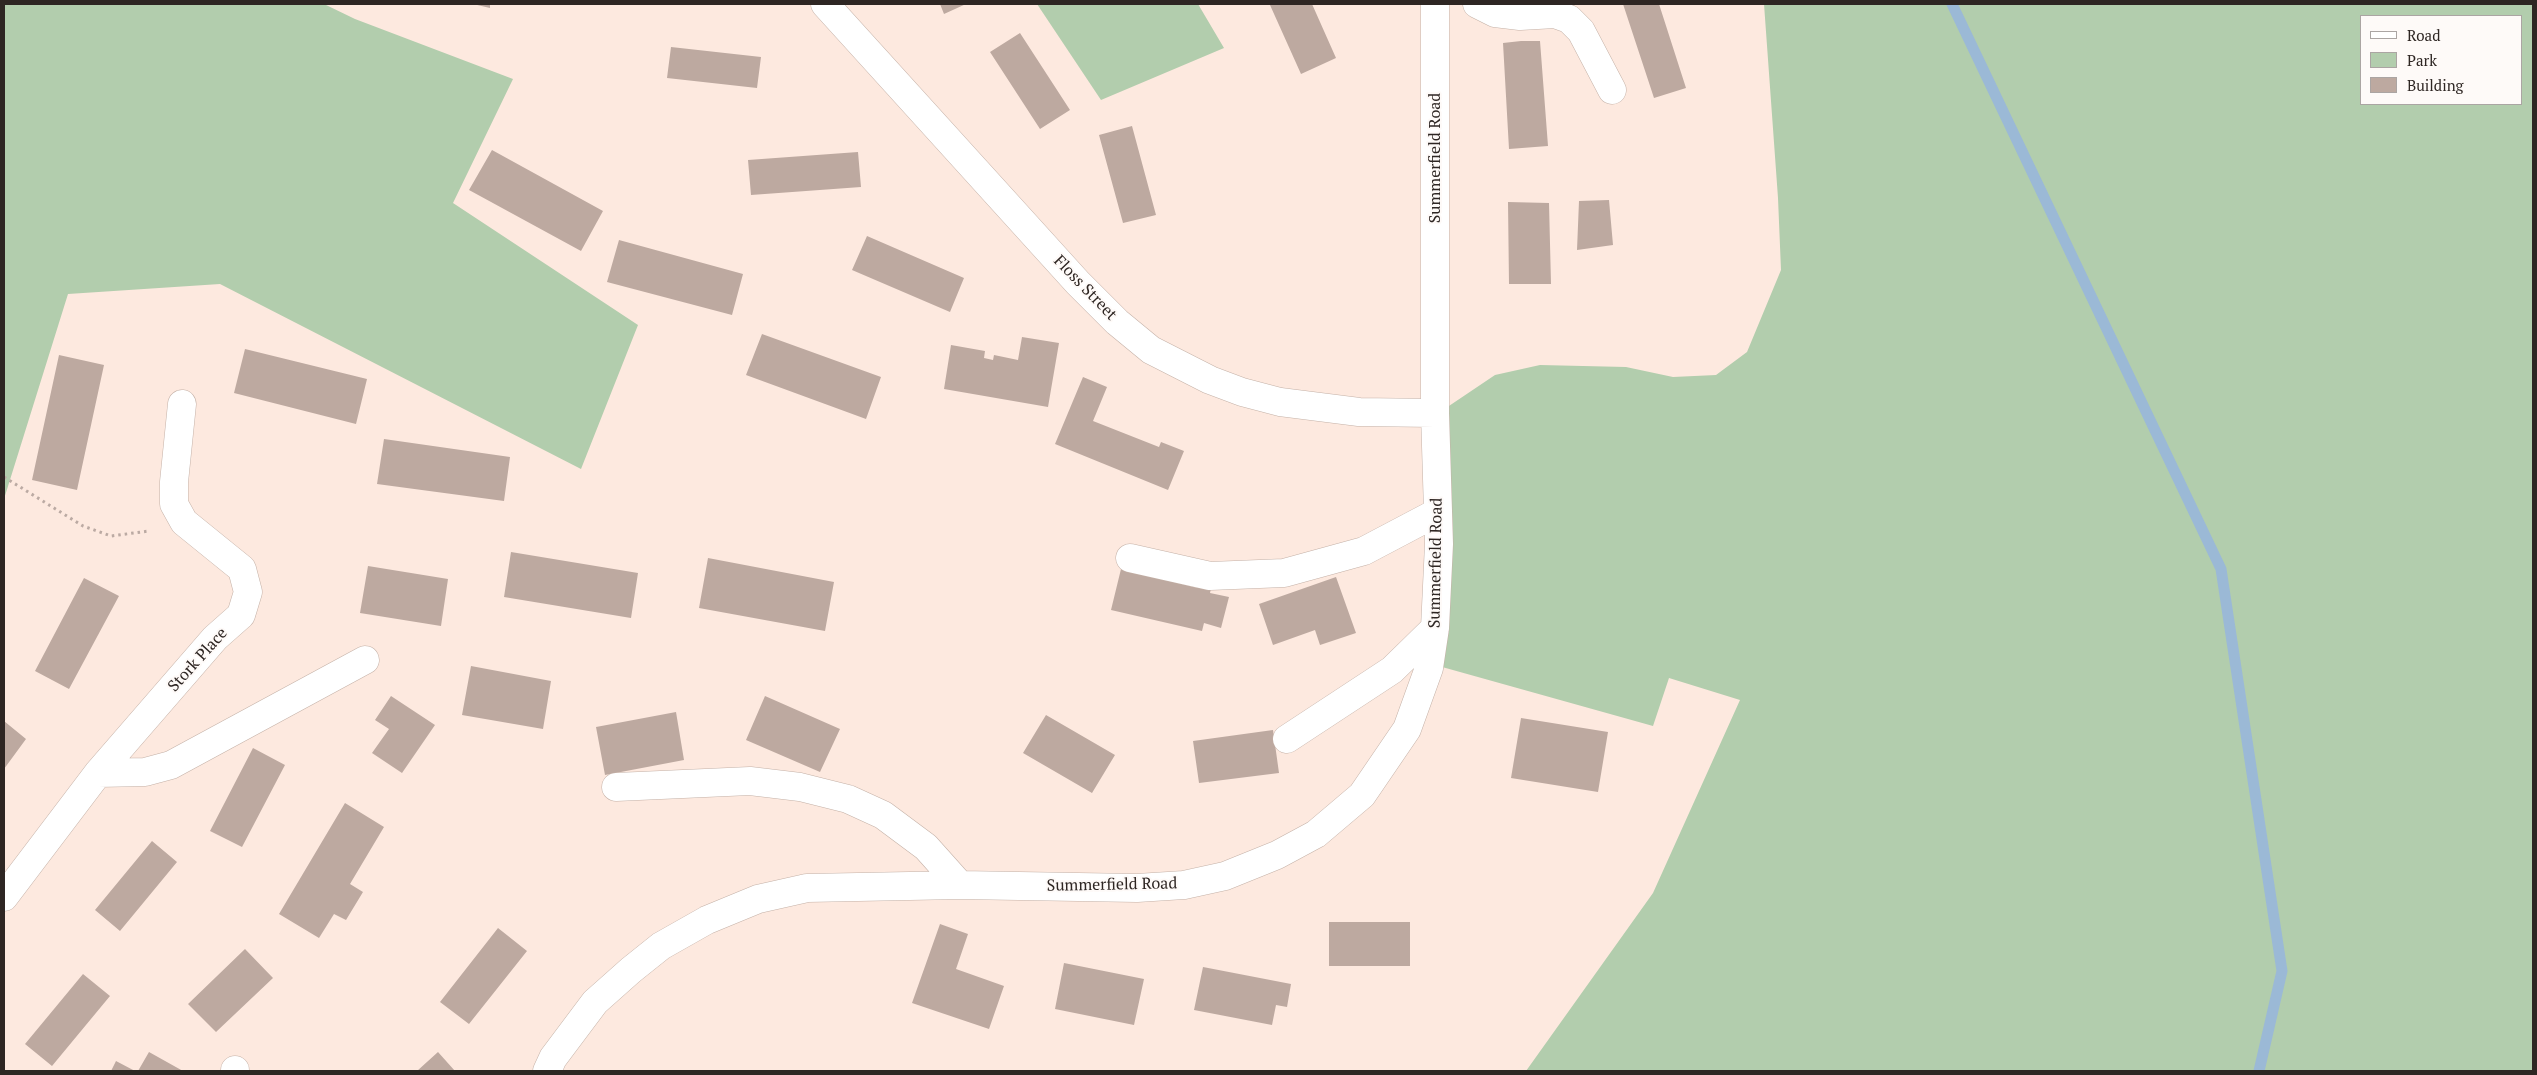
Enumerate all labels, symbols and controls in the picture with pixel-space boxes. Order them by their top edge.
legend [2360,15,2522,105]
text: Road [2407,25,2440,45]
text: Park [2407,50,2437,70]
text: Building [2407,75,2464,95]
street label: Summerfield Road [1425,93,1445,223]
street label: Floss Street [1049,252,1121,324]
street label: Summerfield Road [1425,498,1447,628]
street label: Stork Place [164,624,232,696]
street label: Summerfield Road [1047,874,1177,896]

